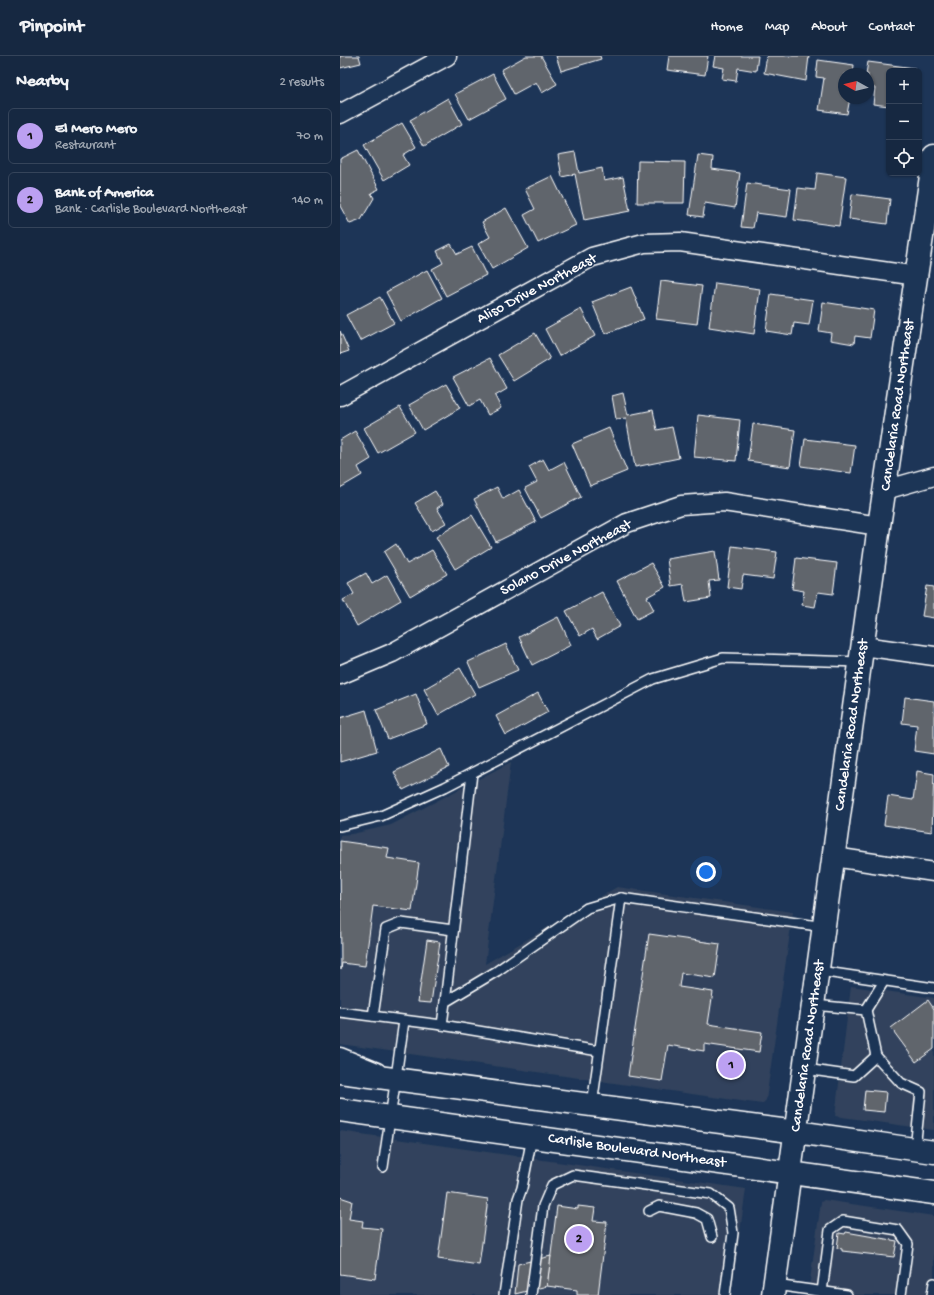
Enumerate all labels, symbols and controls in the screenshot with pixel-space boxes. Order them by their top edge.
text: Pinpoint [20,16,84,39]
text: Home [711,19,743,36]
text: Map [765,19,789,36]
text: About [811,19,847,36]
text: Contact [869,19,914,36]
north arrow [838,68,874,104]
map controls [886,68,922,176]
button: + [886,68,922,104]
text: Nearby [16,72,69,92]
text: 2 results [279,75,324,90]
button: − [886,104,922,140]
text: El Mero Mero [55,120,137,138]
text: 1 [27,129,33,144]
text: 70 m [297,129,323,144]
text: Restaurant [55,138,115,153]
button: locate [886,140,922,176]
text: Bank of America [55,184,154,202]
text: 2 [27,193,33,208]
text: 140 m [292,193,323,208]
text: Bank · Carlisle Boulevard Northeast [55,202,247,217]
street label: Aliso Drive Northeast [474,249,602,328]
street label: Candelaria Road Northeast [877,316,919,492]
street label: Solano Drive Northeast [497,515,636,600]
street label: Candelaria Road Northeast [831,636,873,812]
your location [696,862,716,882]
street label: Candelaria Road Northeast [787,957,829,1133]
pin: 1 [718,1050,744,1080]
street label: Carlisle Boulevard Northeast [547,1130,729,1173]
pin: 2 [566,1224,592,1254]

